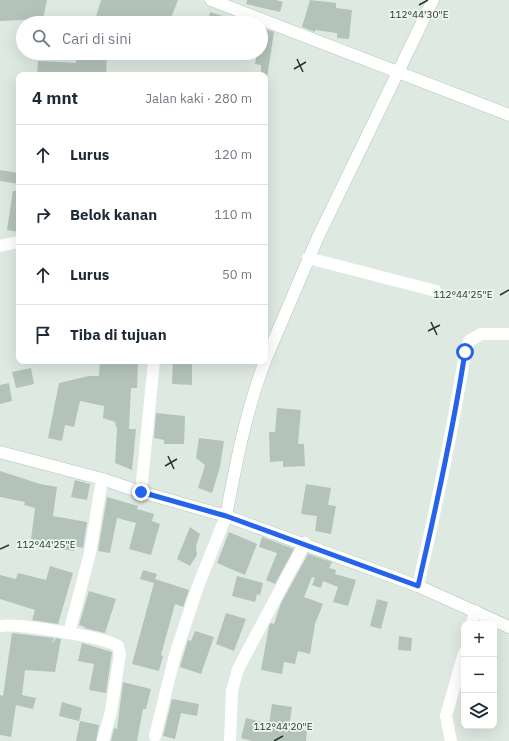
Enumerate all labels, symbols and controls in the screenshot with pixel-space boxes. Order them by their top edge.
text: 112°44'30"E [389,8,449,21]
search box [16,16,268,60]
icon: search [30,27,52,49]
text: Cari di sini [62,29,131,48]
text: 4 mnt [32,87,78,109]
text: Jalan kaki · 280 m [145,90,252,107]
icon: ahead [32,144,54,166]
text: Lurus [70,145,109,164]
text: 120 m [214,146,252,163]
icon: right [32,204,54,226]
text: Belok kanan [70,205,157,224]
text: 110 m [214,206,252,223]
icon: ahead [32,264,54,286]
text: Lurus [70,265,109,284]
text: 50 m [222,266,252,283]
text: 112°44'25"E [433,288,493,301]
icon: arrive [32,324,54,346]
text: Tiba di tujuan [70,325,167,344]
route start [456,343,474,361]
route end [132,483,150,501]
text: 112°44'25"E [16,538,76,551]
map controls [461,621,497,729]
button: + [461,621,497,657]
button: − [461,657,497,693]
button: layers [461,693,497,729]
text: 112°44'20"E [253,720,313,733]

